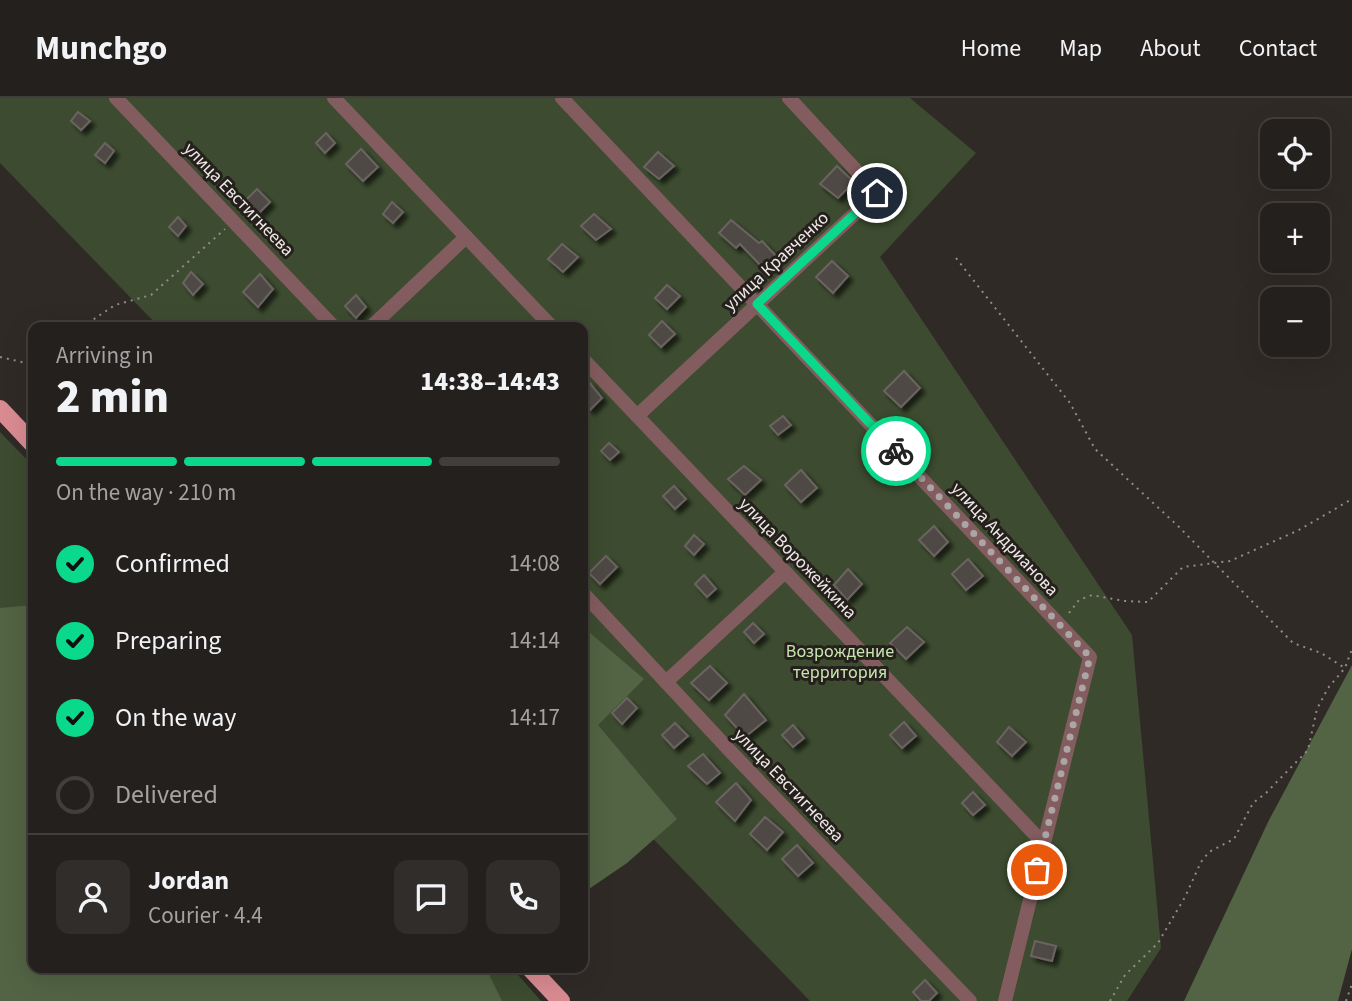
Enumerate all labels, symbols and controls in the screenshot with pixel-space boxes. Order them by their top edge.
text: Munchgo [35,25,167,72]
text: Home [961,31,1021,66]
text: Map [1059,31,1102,66]
text: About [1140,31,1201,66]
text: Contact [1239,31,1317,66]
map controls [1260,119,1330,357]
button: locate [1260,119,1330,189]
street label: улица Евстигнеева [178,137,300,262]
pin [847,163,907,223]
icon: home [858,174,896,212]
button: + [1260,203,1330,273]
street label: улица Кравченко [718,206,834,317]
button: − [1260,287,1330,357]
text: Arriving in [56,339,154,372]
text: 14:38–14:43 [420,363,560,400]
text: 2 min [56,365,169,430]
courier [861,416,931,486]
icon: bike [877,432,915,470]
text: On the way · 210 m [56,476,236,509]
street label: улица Андрианова [945,477,1064,602]
street label: улица Ворожейкина [733,492,862,625]
icon: check [56,545,94,583]
text: Confirmed [115,545,230,582]
text: 14:08 [509,547,560,580]
icon: check [56,622,94,660]
text: Preparing [115,622,221,659]
text: 14:14 [509,624,560,657]
park label: Возрождение территория [786,639,894,685]
icon: check [56,699,94,737]
text: On the way [115,699,236,736]
text: 14:17 [509,701,560,734]
street label: улица Евстигнеева [728,723,850,848]
text: Delivered [115,776,218,813]
pin [1007,840,1067,900]
icon: bag [1018,851,1056,889]
button: person [56,860,130,934]
button: chat [394,860,468,934]
button: phone [486,860,560,934]
text: Jordan [148,862,229,899]
text: Courier · 4.4 [148,899,263,932]

